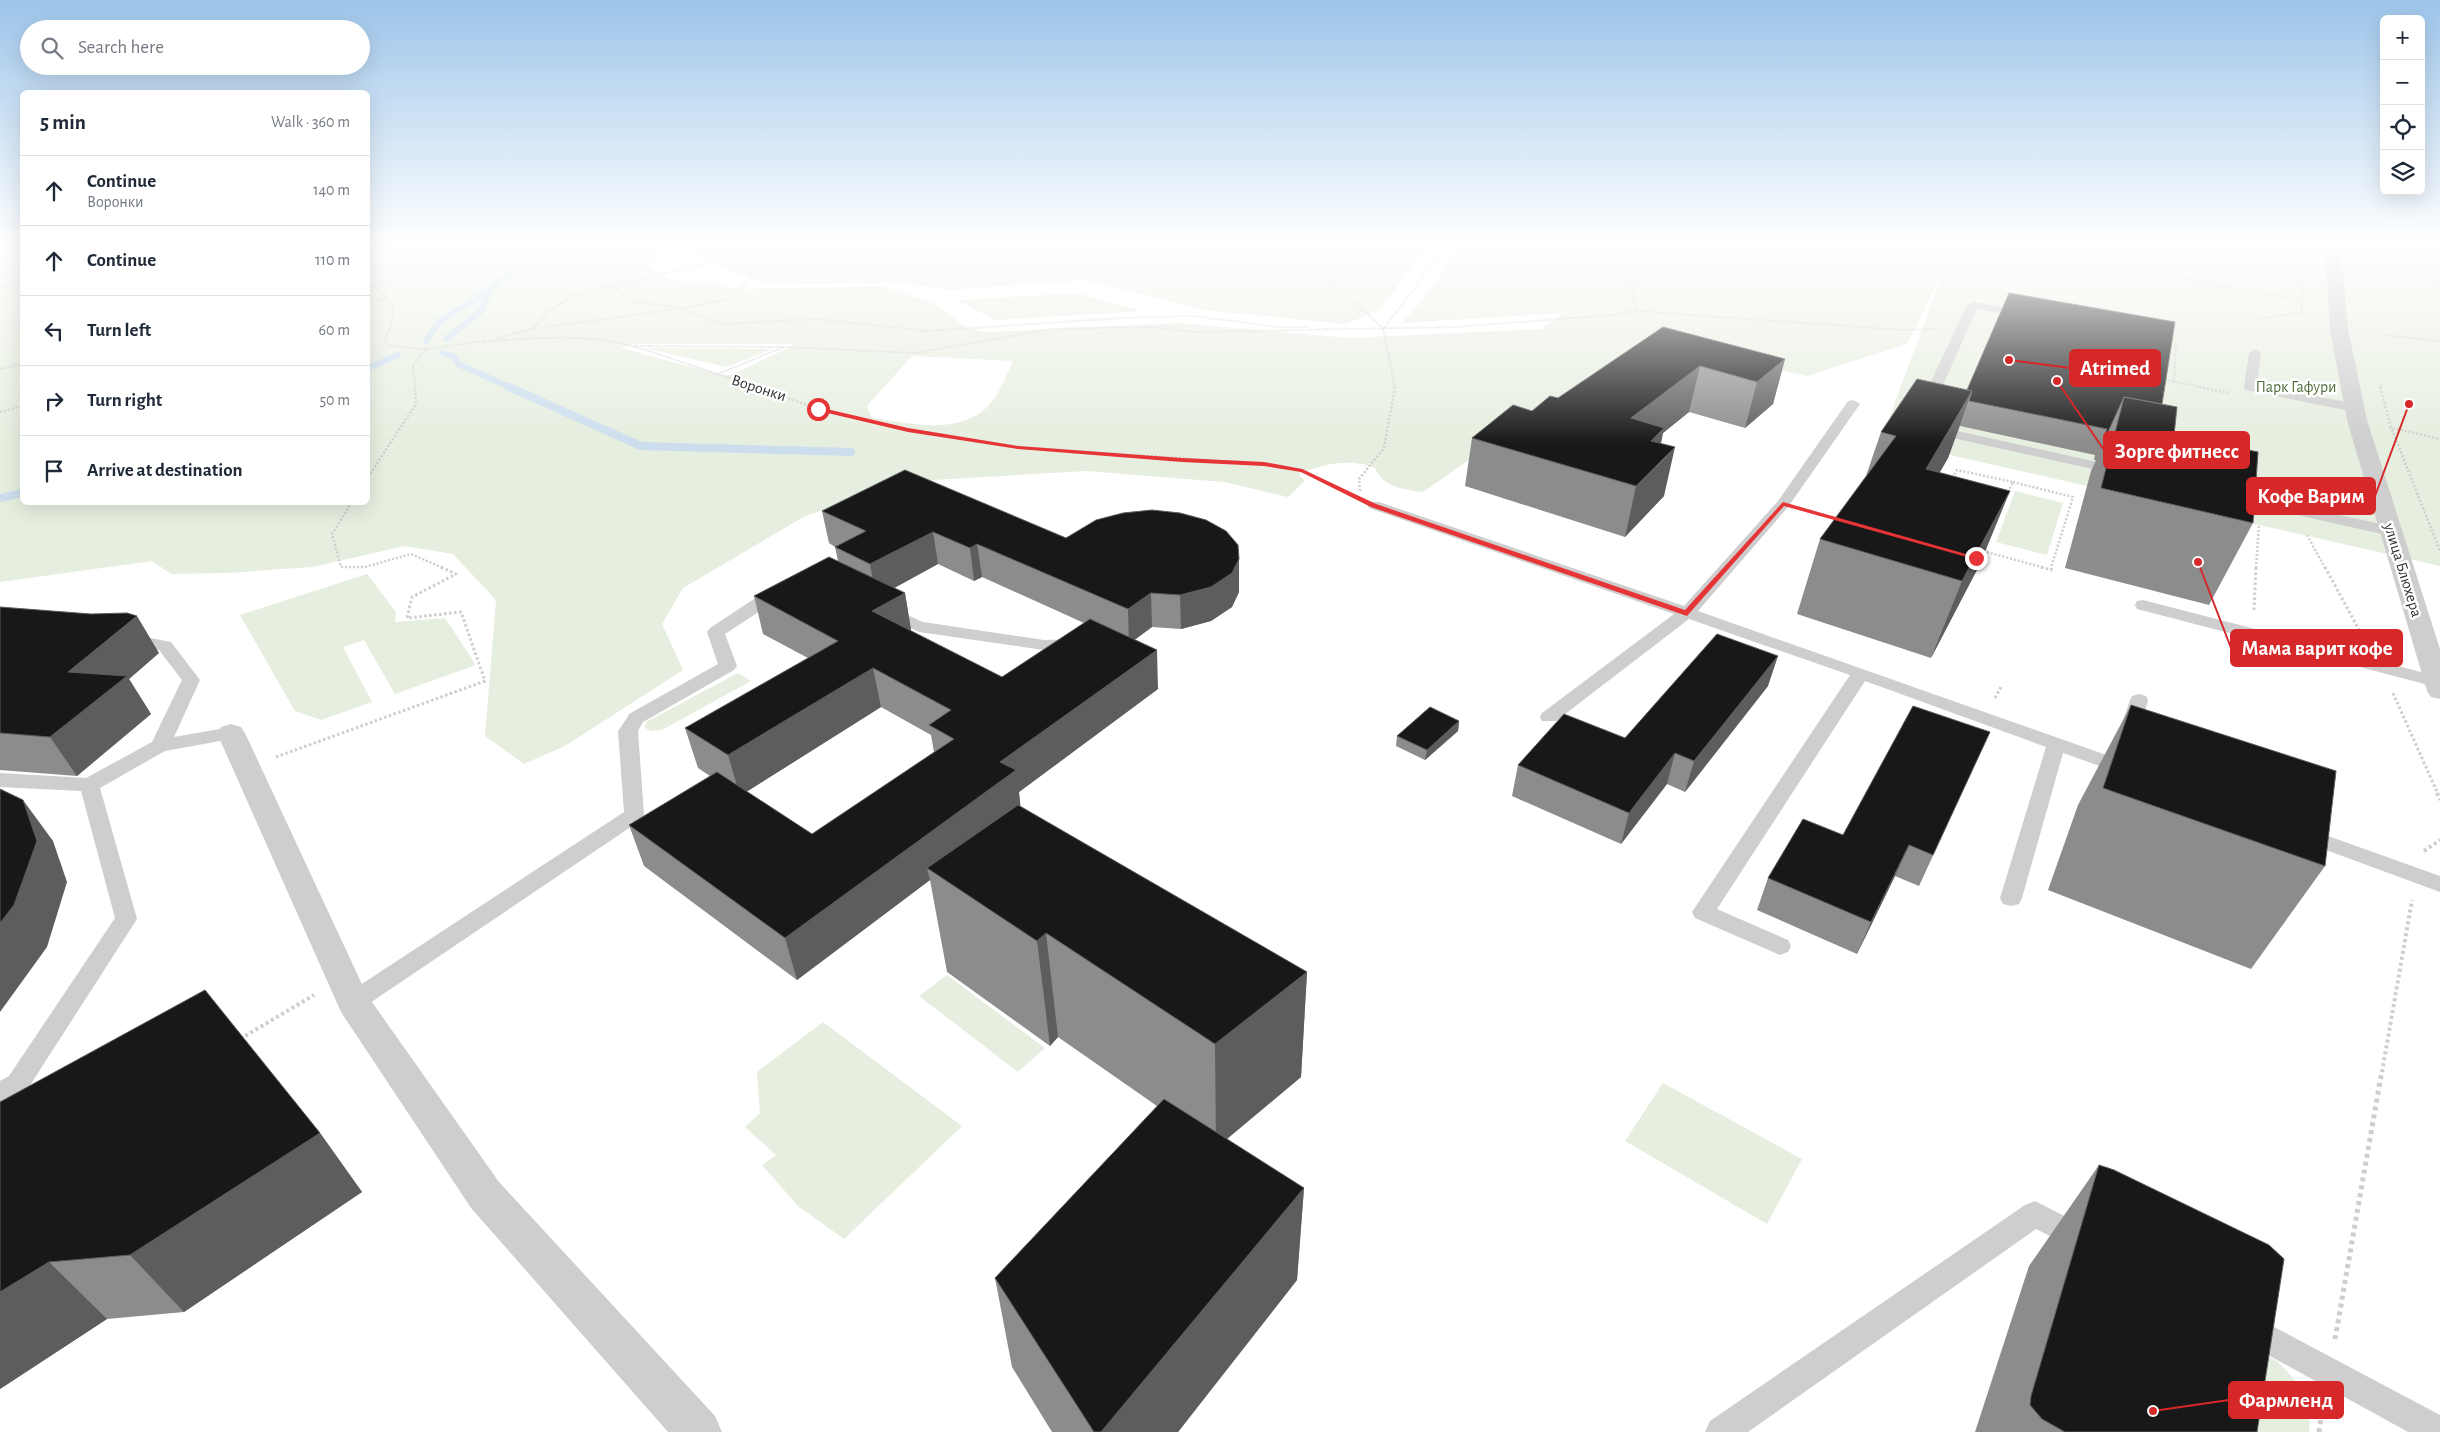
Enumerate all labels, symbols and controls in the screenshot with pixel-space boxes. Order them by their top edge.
map controls [2380,15,2425,195]
button: + [2380,15,2425,60]
search box [20,20,370,75]
icon: search [38,34,66,62]
text: Search here [78,38,164,57]
button: − [2380,60,2425,105]
button: locate [2380,105,2425,150]
text: 5 min [40,112,86,133]
text: Walk · 360 m [271,114,350,130]
button: layers [2380,150,2425,195]
text: Continue [87,172,156,191]
icon: ahead [40,177,68,205]
text: 140 m [313,182,350,198]
text: Воронки [87,194,144,210]
icon: ahead [40,247,68,275]
text: Continue [87,251,156,270]
text: 110 m [315,252,350,268]
icon: left [40,317,68,345]
text: Turn left [87,321,151,340]
text: 60 m [319,322,350,338]
callout: Atrimed [2070,350,2160,386]
text: Atrimed [2080,358,2150,379]
street label: Воронки [730,372,788,404]
park label: Парк Гафури [2255,379,2337,396]
icon: right [40,387,68,415]
text: Turn right [87,391,162,410]
text: 50 m [319,392,350,408]
route start [807,398,830,421]
callout: Зорге фитнесс [2104,432,2249,468]
text: Зорге фитнесс [2115,441,2239,462]
icon: arrive [40,457,68,485]
text: Arrive at destination [87,461,243,480]
callout: Кофе Варим [2247,478,2375,514]
text: Кофе Варим [2257,486,2365,507]
street label: улица Блюхера [2380,520,2425,619]
route end [1965,547,1988,570]
callout: Мама варит кофе [2231,630,2402,666]
text: Мама варит кофе [2241,638,2393,659]
callout: Фармленд [2229,1382,2343,1418]
text: Фармленд [2239,1390,2333,1411]

